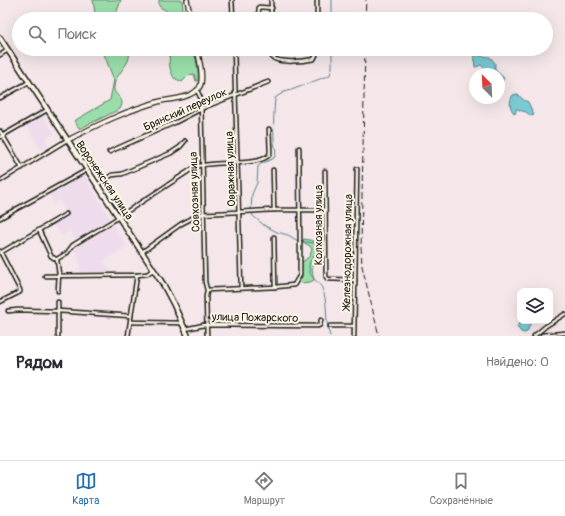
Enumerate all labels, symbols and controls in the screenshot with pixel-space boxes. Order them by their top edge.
search box [12,12,553,56]
icon: search [26,23,48,45]
text: Поиск [58,25,97,44]
north arrow [469,68,505,104]
street label: Брянский переулок [141,85,229,134]
street label: Овражная улица [223,131,238,207]
street label: Воронежская улица [73,138,136,222]
street label: Совхозная улица [187,152,202,232]
street label: Колхозная улица [312,185,325,265]
street label: Железнодорожная улица [340,194,355,312]
map controls [517,288,553,324]
button: layers [517,288,553,324]
street label: улица Пожарского [211,310,298,325]
text: Рядом [16,352,63,373]
text: Найдено: 0 [486,354,549,370]
tab: Карта [72,470,99,507]
tab: Маршрут [244,470,285,507]
tab: Сохранённые [429,470,493,507]

